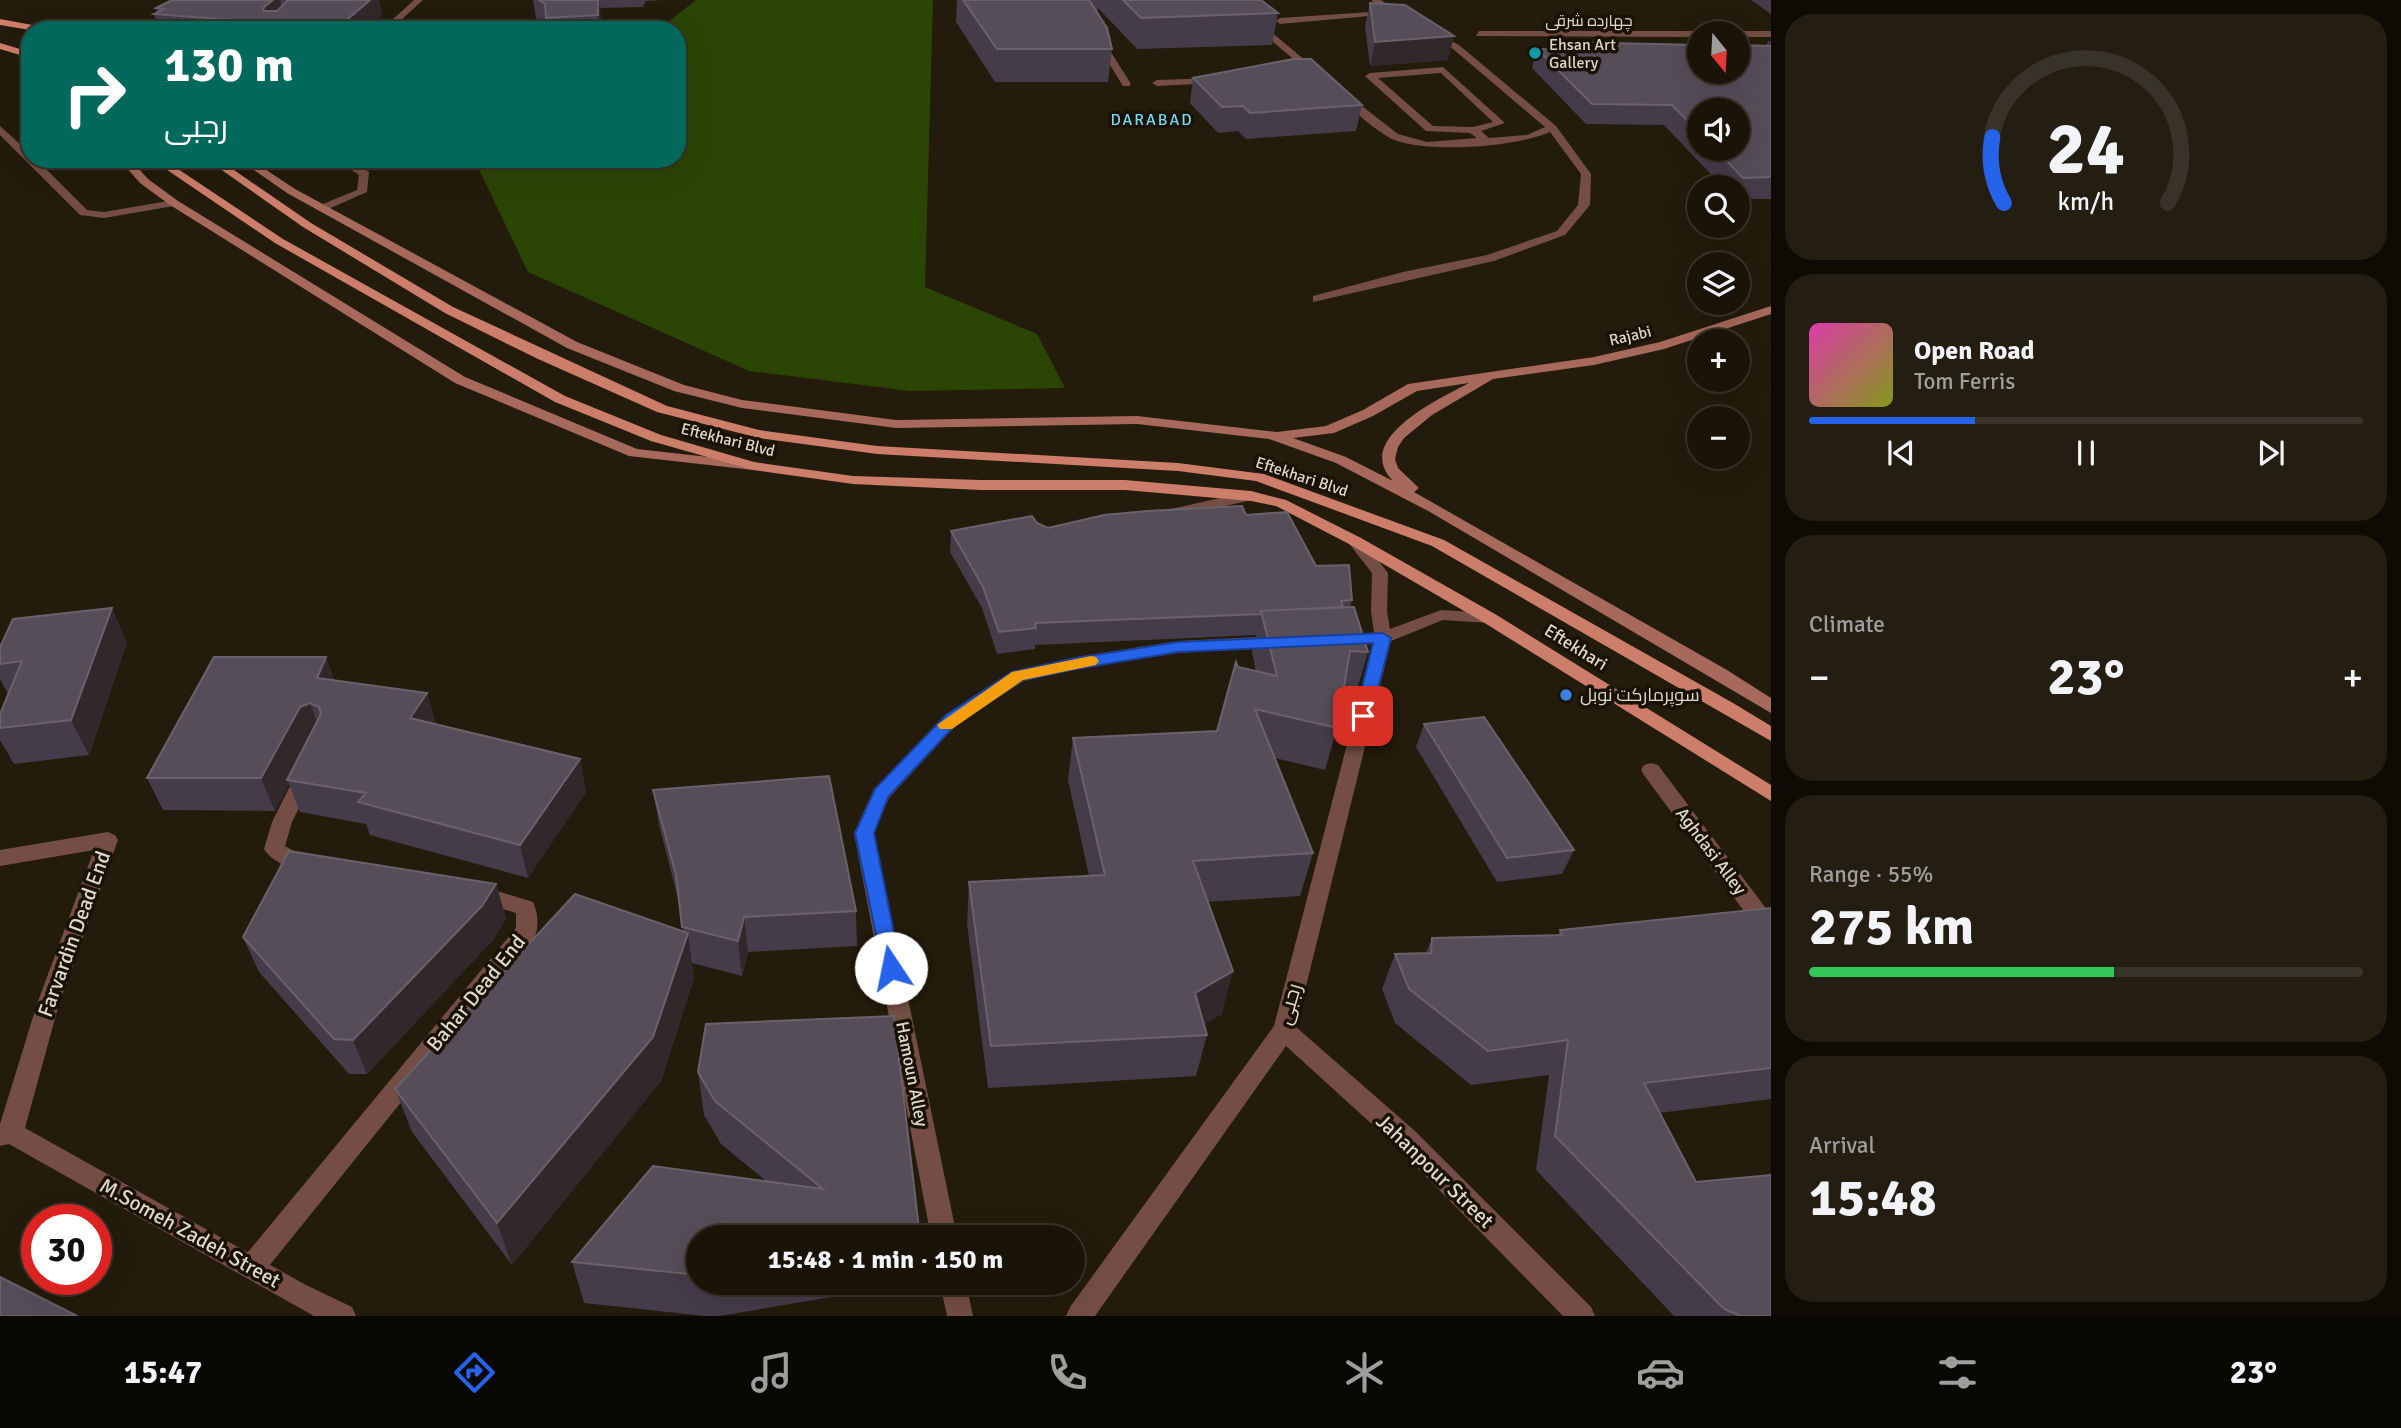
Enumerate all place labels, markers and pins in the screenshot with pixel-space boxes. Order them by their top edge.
place label: Ehsan Art Gallery [1549,35,1616,73]
marker: Ehsan Art Gallery [1527,45,1543,61]
place label: سوپرمارکت نوبل [1580,684,1700,707]
pin [1333,686,1393,746]
marker: سوپرمارکت نوبل [1558,687,1574,703]

